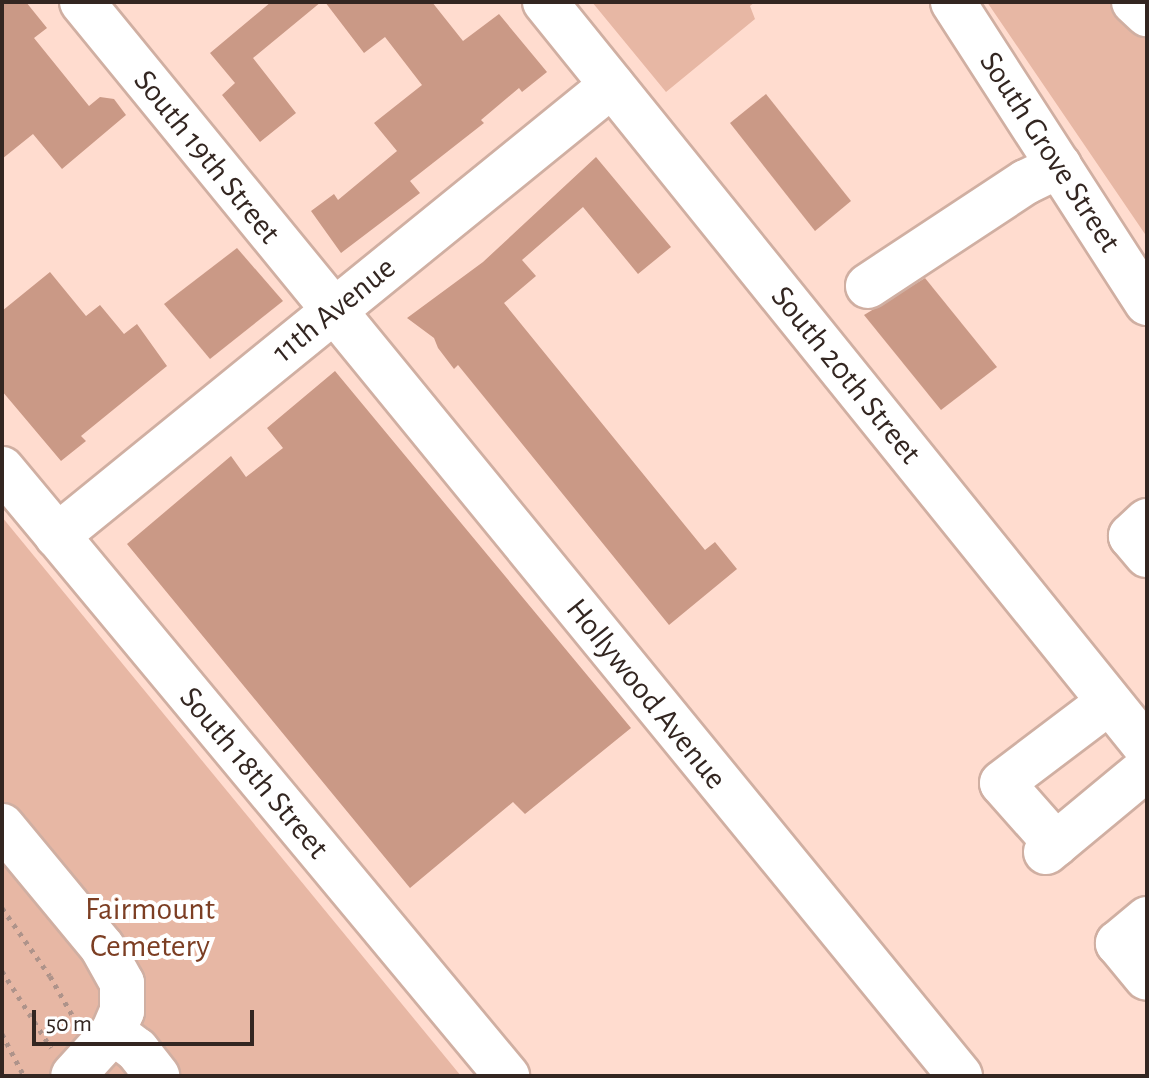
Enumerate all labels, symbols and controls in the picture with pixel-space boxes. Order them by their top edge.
street label: South Grove Street [971,45,1129,259]
street label: South 19th Street [125,62,289,252]
street label: 11th Avenue [265,249,403,371]
street label: South 20th Street [763,278,929,472]
street label: Hollywood Avenue [557,591,735,797]
street label: South 18th Street [171,679,337,867]
park label: Fairmount Cemetery [85,891,215,966]
scale bar [36,994,258,1044]
text: 50 m [46,1012,92,1036]

